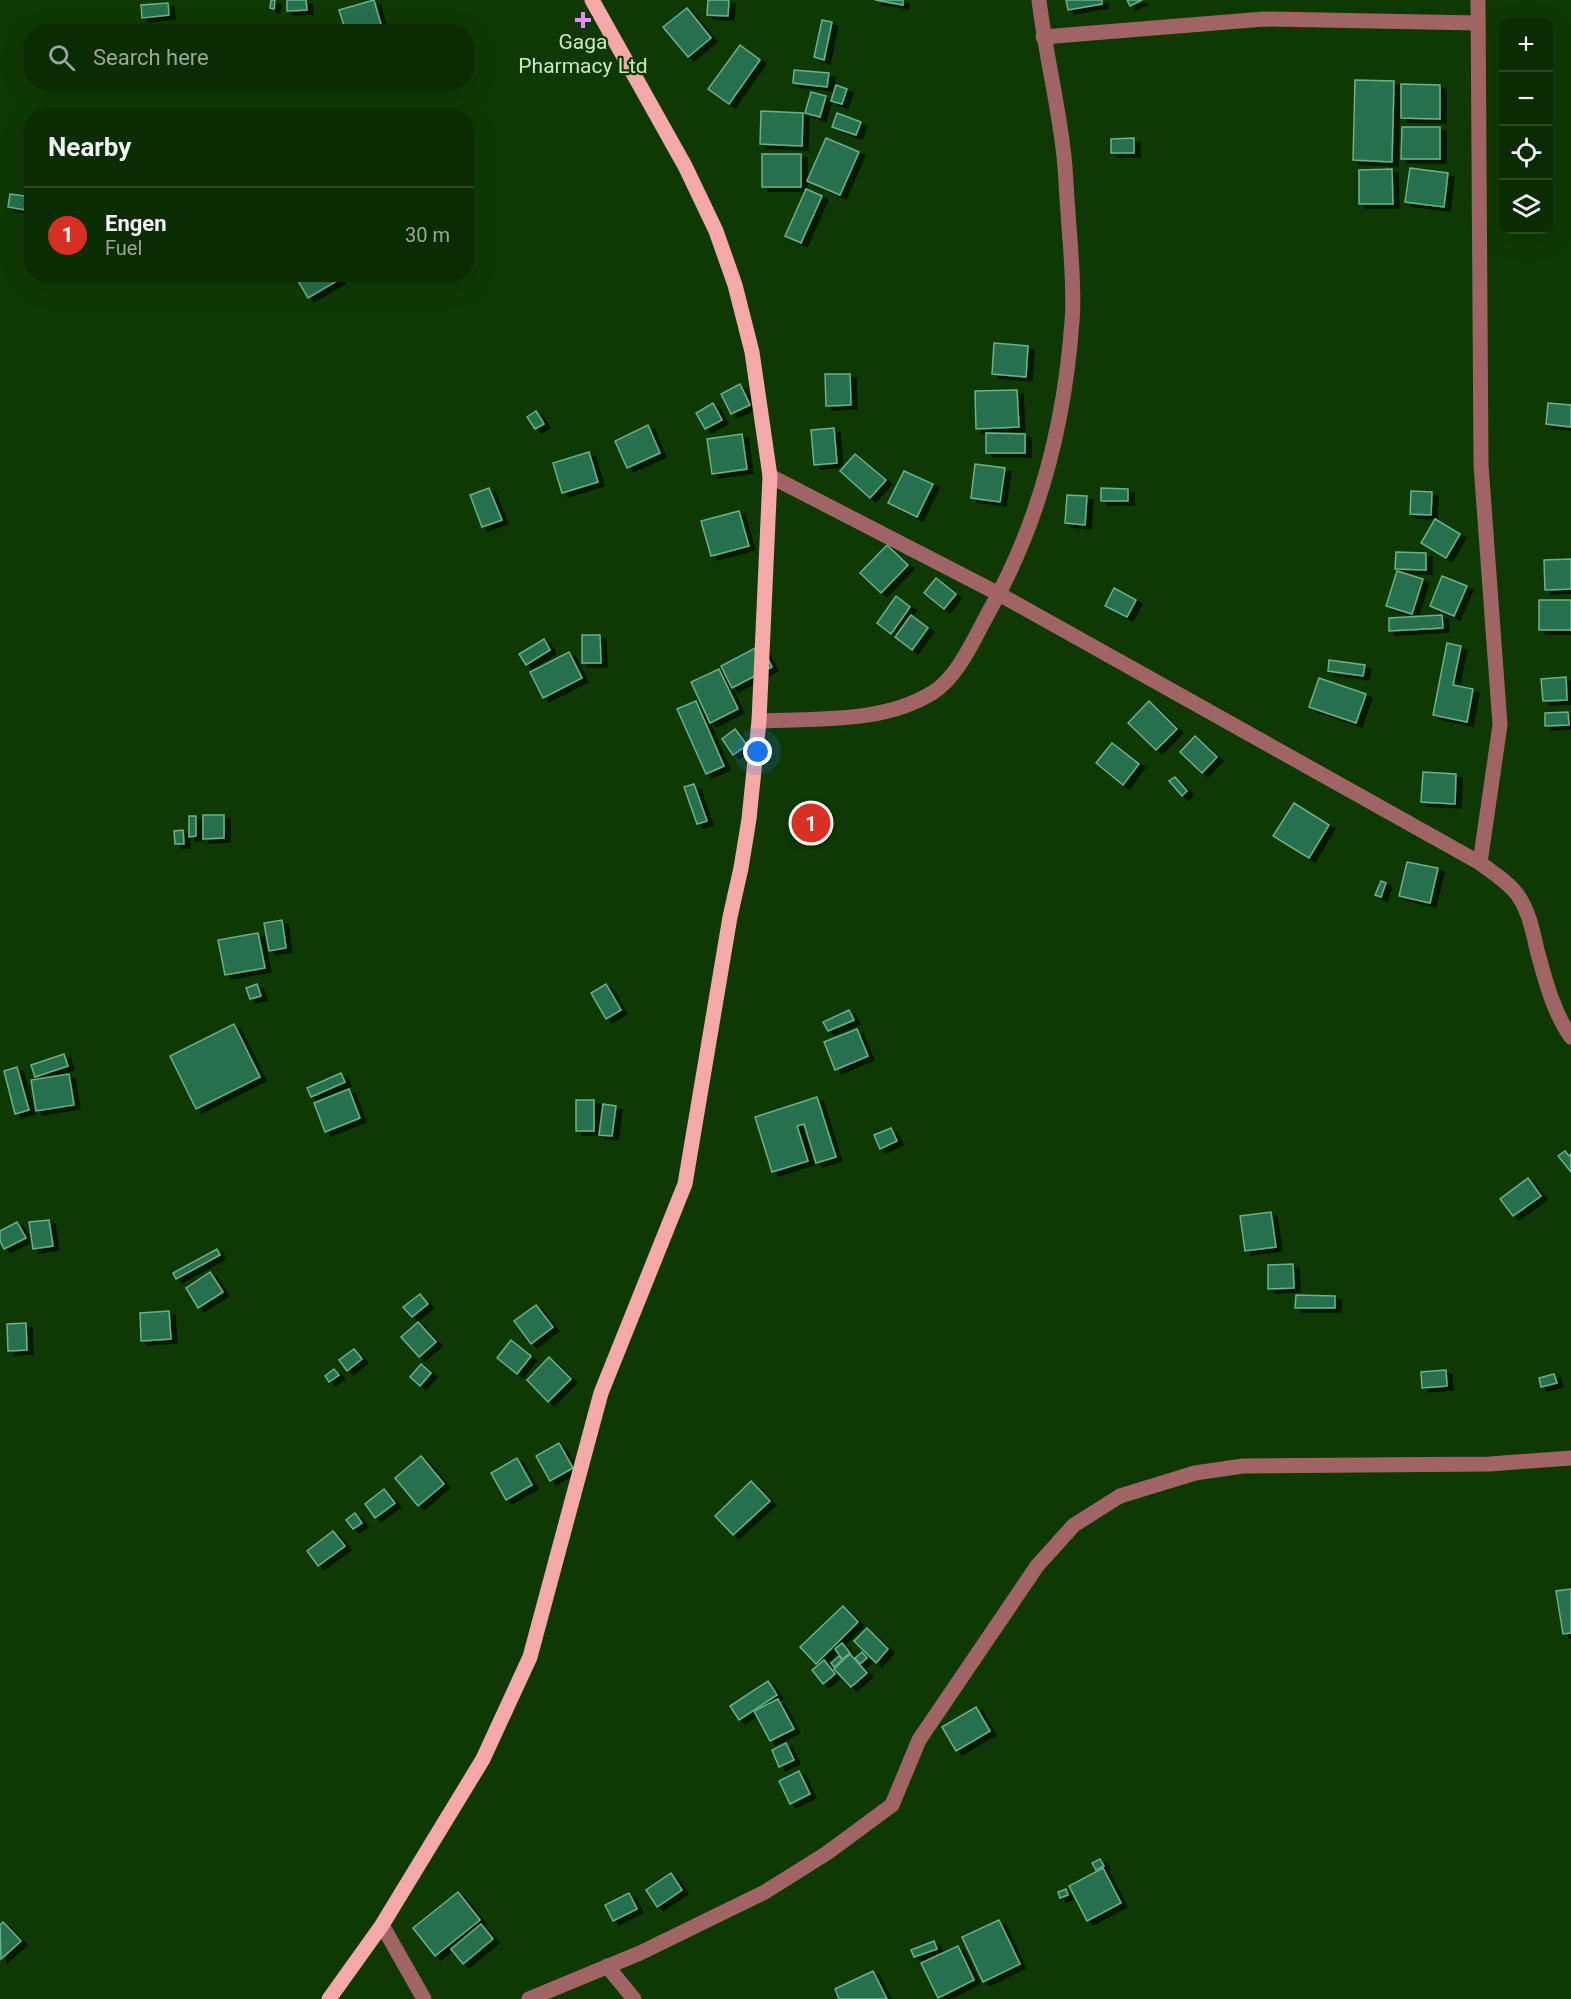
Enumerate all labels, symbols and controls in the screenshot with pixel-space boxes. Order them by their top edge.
marker: Gaga Pharmacy Ltd [576,13,590,27]
map controls [1499,18,1553,234]
button: + [1499,18,1553,72]
search box [24,24,474,90]
place label: Gaga Pharmacy Ltd [518,30,648,78]
icon: search [45,41,78,74]
text: Search here [93,45,209,70]
button: − [1499,72,1553,126]
button: locate [1499,126,1553,180]
text: Nearby [48,132,131,162]
button: layers [1499,180,1553,234]
text: Engen [105,211,167,236]
text: 1 [62,223,73,247]
text: 30 m [405,223,450,247]
text: Fuel [105,236,142,260]
your location [743,737,772,766]
pin: 1 [792,800,830,846]

